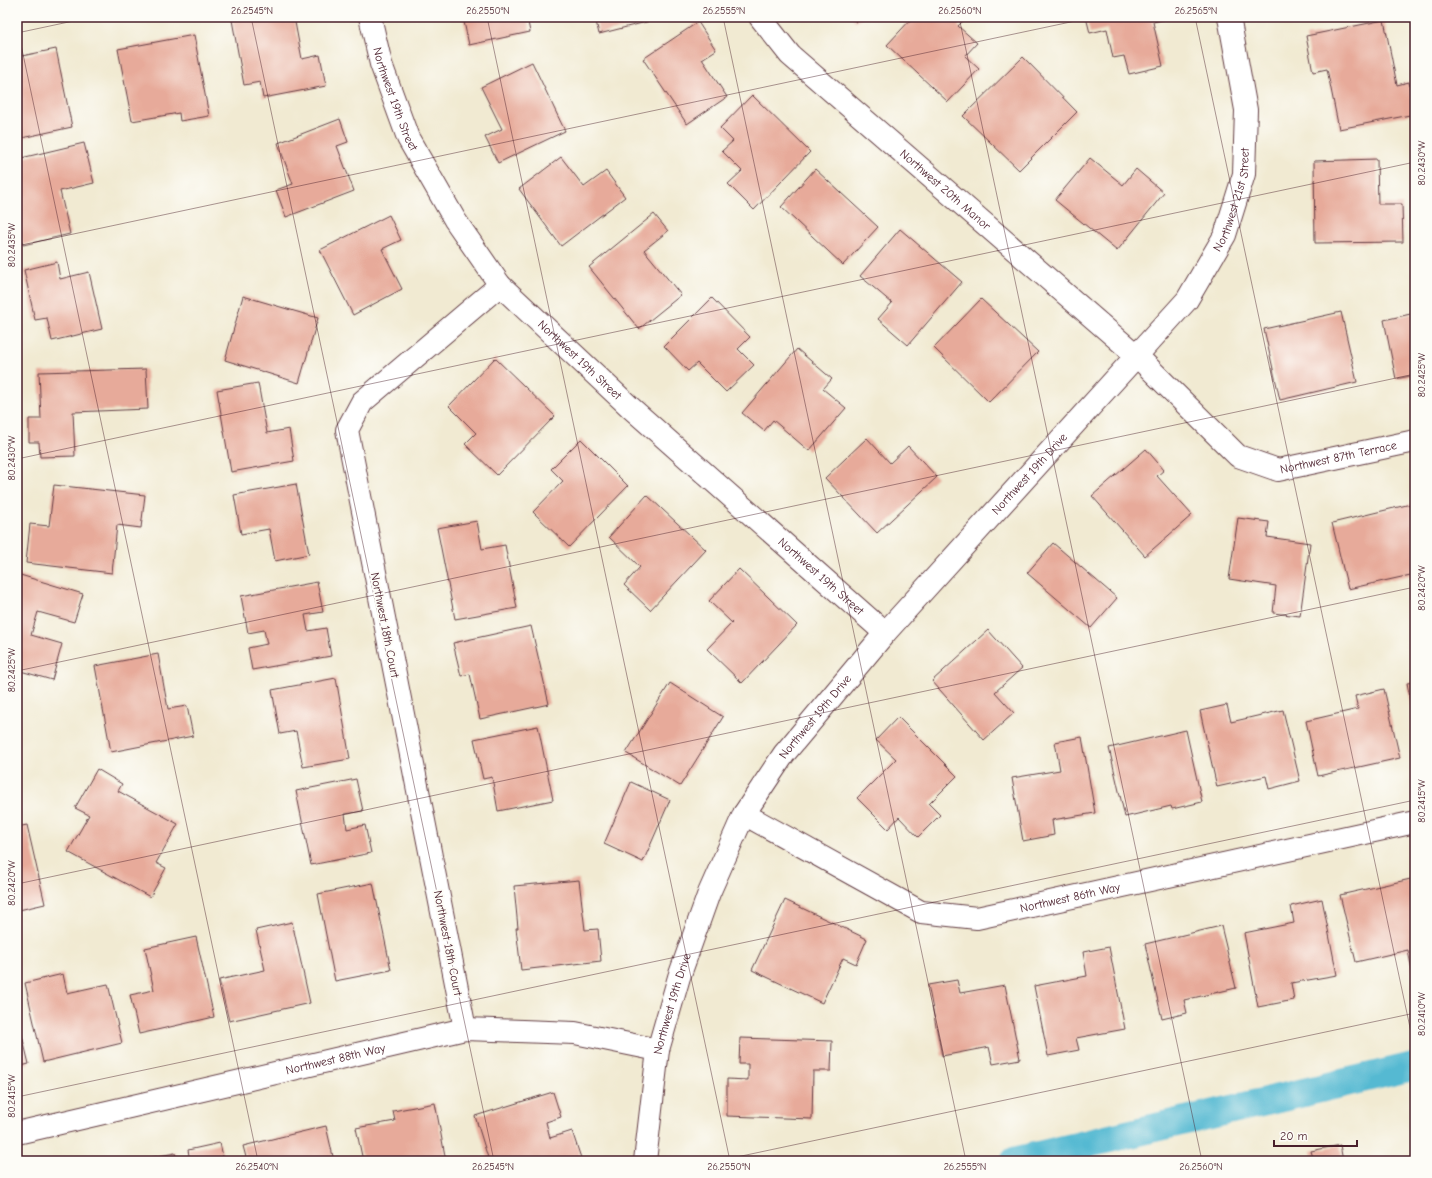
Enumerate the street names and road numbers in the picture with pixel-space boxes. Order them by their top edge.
street label: Northwest 19th Street [370,46,421,154]
street label: Northwest 20th Manor [897,146,994,233]
street label: Northwest 21st Street [1210,147,1252,254]
street label: Northwest 19th Street [535,317,625,403]
street label: Northwest 19th Drive [989,430,1070,517]
street label: Northwest 87th Terrace [1279,438,1398,476]
street label: Northwest 19th Street [775,535,867,618]
street label: Northwest 18th Court [368,571,402,679]
street label: Northwest 19th Drive [776,672,854,761]
street label: Northwest 86th Way [1019,880,1122,915]
street label: Northwest 18th Court [431,889,465,997]
street label: Northwest 19th Drive [651,951,694,1055]
street label: Northwest 88th Way [284,1041,387,1077]

